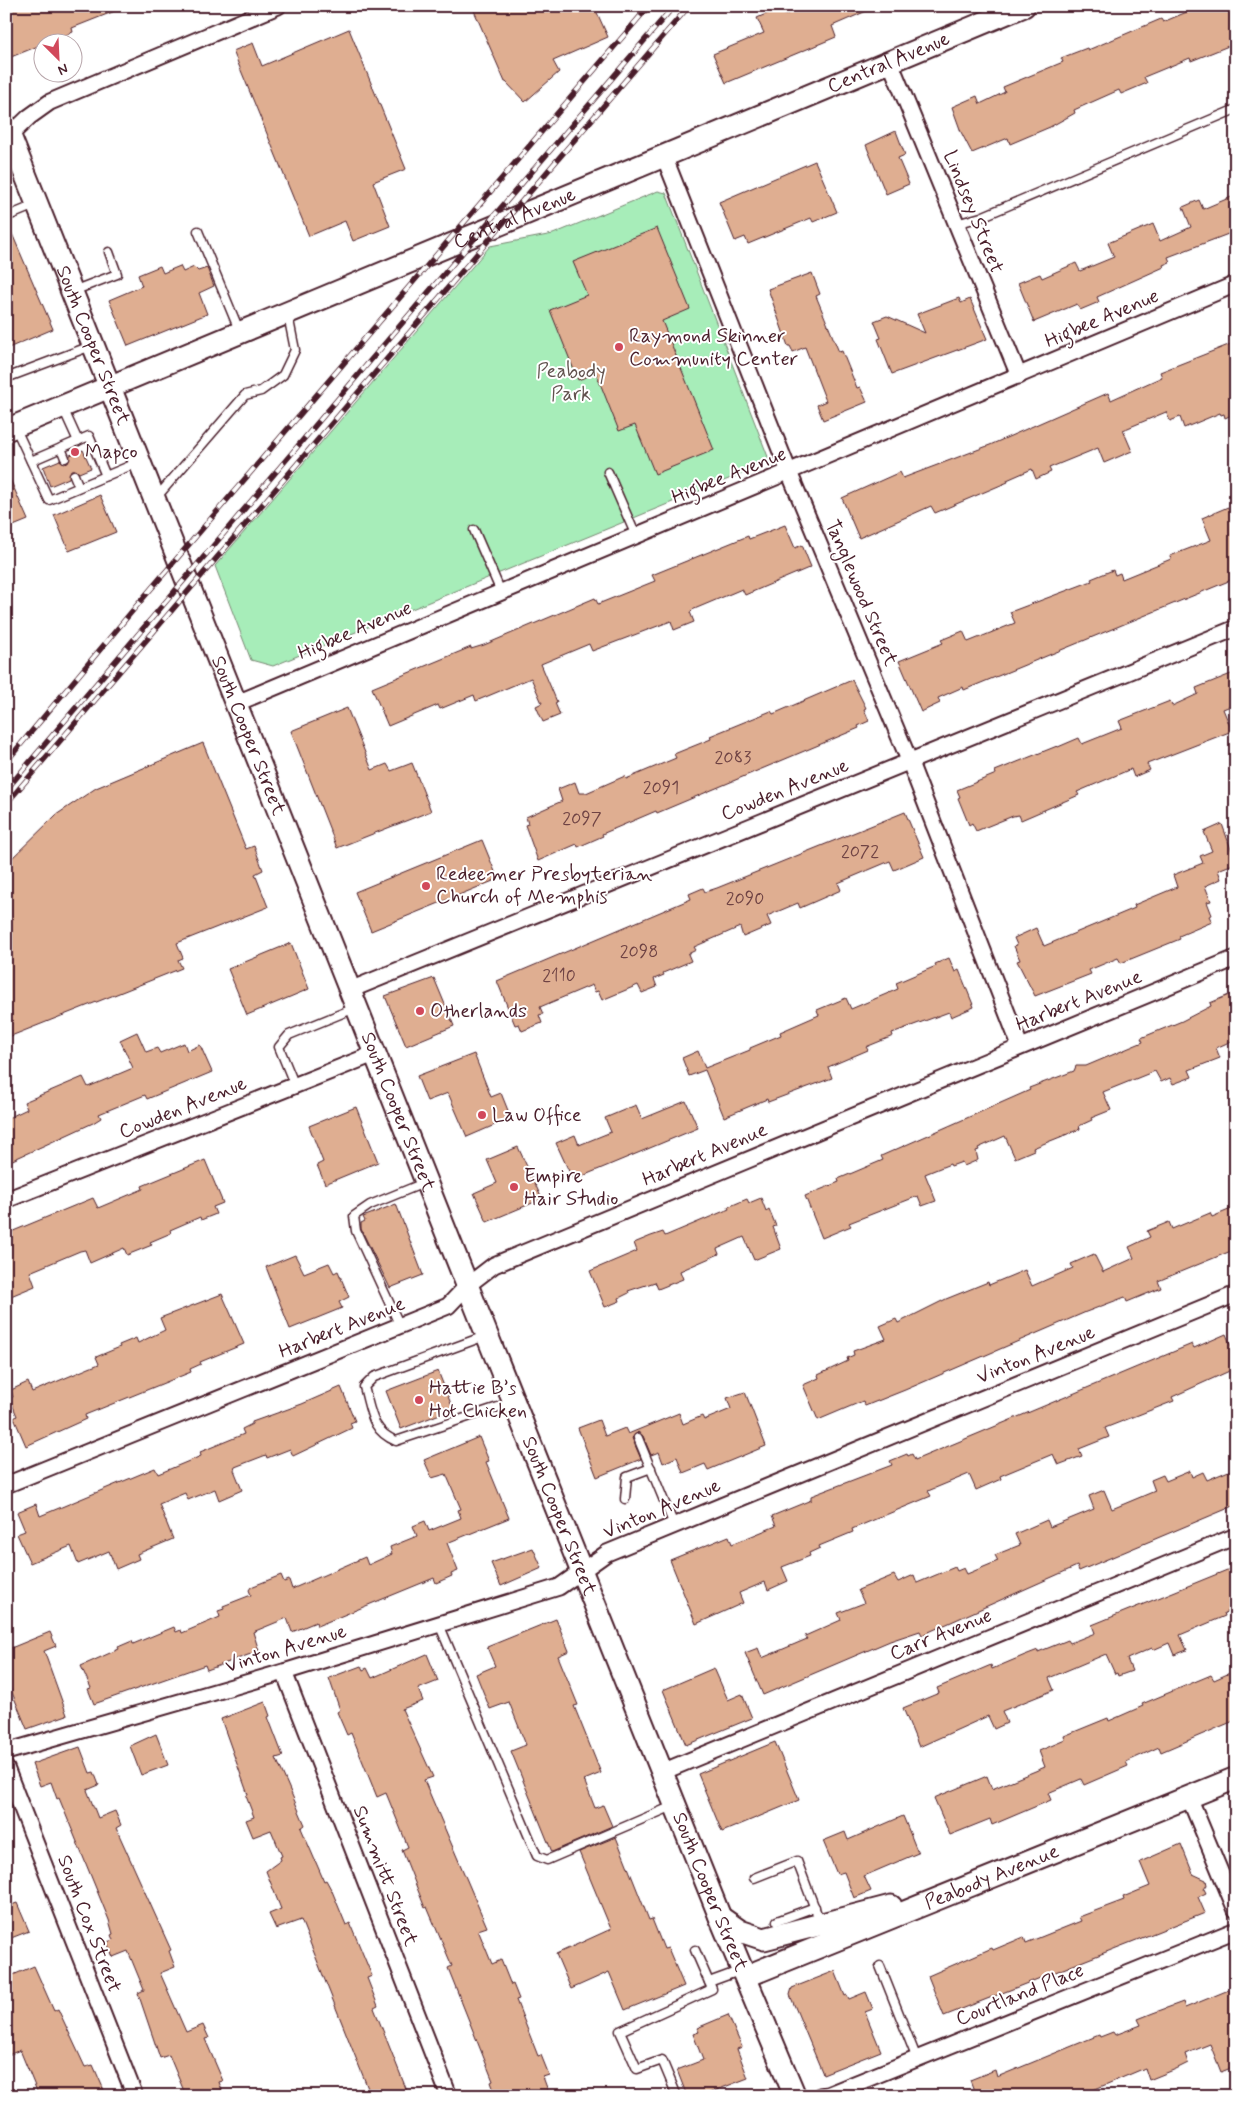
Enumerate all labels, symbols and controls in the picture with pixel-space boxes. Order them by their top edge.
street label: Central Avenue [823,25,954,100]
north arrow [32,32,82,82]
text: N [55,59,71,79]
street label: Lindsey Street [936,147,1010,277]
street label: Central Avenue [449,181,580,256]
street label: South Cooper Street [49,262,137,429]
street label: Higbee Avenue [1041,283,1164,357]
place label: Raymond Skinner Community Center [629,323,798,373]
marker: Raymond Skinner Community Center [613,341,625,353]
park label: Peabody Park [536,358,606,408]
place label: Mapco [85,439,138,466]
street label: Higbee Avenue [668,441,791,513]
marker: Mapco [69,446,81,458]
street label: Tanglewood Street [817,516,904,671]
street label: Higbee Avenue [294,595,417,669]
street label: South Cooper Street [205,652,292,820]
house number: 2083 [715,746,751,770]
street label: Cowden Avenue [717,752,853,828]
house number: 2091 [643,776,679,800]
house number: 2097 [562,807,602,831]
house number: 2072 [841,840,879,864]
place label: Redeemer Presbyterian Church of Memphis [436,861,653,911]
marker: Redeemer Presbyterian Church of Memphis [420,880,432,892]
house number: 2090 [726,887,764,911]
house number: 2098 [620,940,658,964]
street label: Harbert Avenue [1012,963,1146,1039]
house number: 2110 [542,964,576,988]
place label: Otherlands [430,998,527,1025]
marker: Otherlands [414,1005,426,1017]
street label: South Cooper Street [354,1028,442,1196]
street label: Cowden Avenue [115,1070,251,1146]
place label: Law Office [492,1102,582,1129]
marker: Law Office [476,1109,488,1121]
street label: Harbert Avenue [638,1116,772,1194]
place label: Empire Hair Studio [524,1163,618,1213]
marker: Empire Hair Studio [508,1181,520,1193]
street label: Harbert Avenue [275,1290,409,1366]
street label: Vinton Avenue [973,1319,1099,1391]
place label: Hattie B’s Hot Chicken [429,1375,527,1425]
marker: Hattie B’s Hot Chicken [413,1394,425,1406]
street label: South Cooper Street [515,1432,604,1600]
street label: Vinton Avenue [599,1472,725,1546]
street label: Carr Avenue [886,1602,996,1668]
street label: Vinton Avenue [222,1618,350,1680]
street label: Summitt Street [346,1802,424,1950]
street label: South Cooper Street [666,1808,755,1976]
street label: Peabody Avenue [920,1838,1063,1916]
street label: South Cox Street [50,1851,128,1997]
street label: Courtland Place [952,1957,1088,2033]

